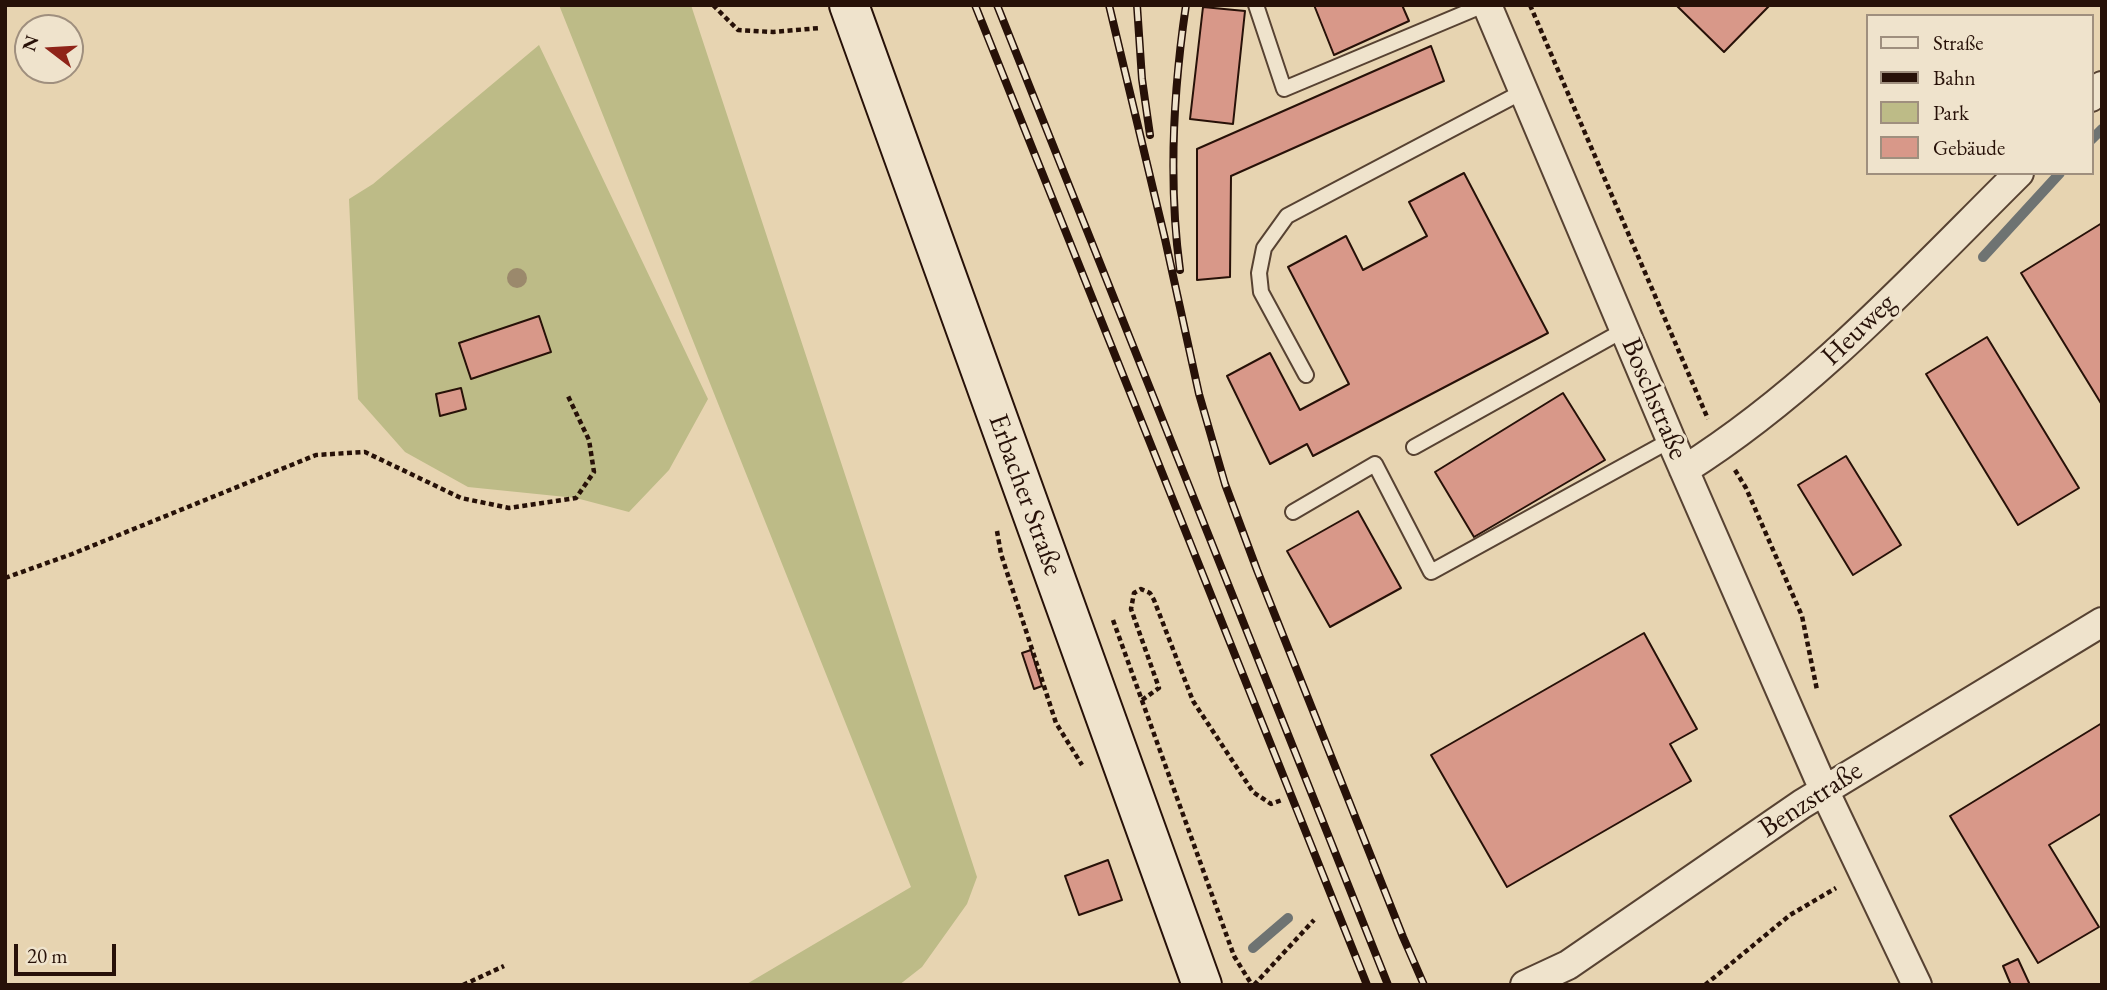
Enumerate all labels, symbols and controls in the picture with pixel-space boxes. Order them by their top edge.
north arrow [14,14,84,84]
legend [1866,14,2093,175]
text: Straße [1933,29,1984,56]
text: N [16,32,45,54]
text: Bahn [1933,64,1976,91]
text: Park [1933,99,1969,126]
text: Gebäude [1933,134,2005,161]
street label: Heuweg [1815,287,1903,373]
street label: Boschstraße [1613,333,1695,465]
street label: Erbacher Straße [980,410,1070,580]
street label: Benzstraße [1753,754,1869,846]
scale bar [18,930,119,974]
text: 20 m [27,942,68,969]

